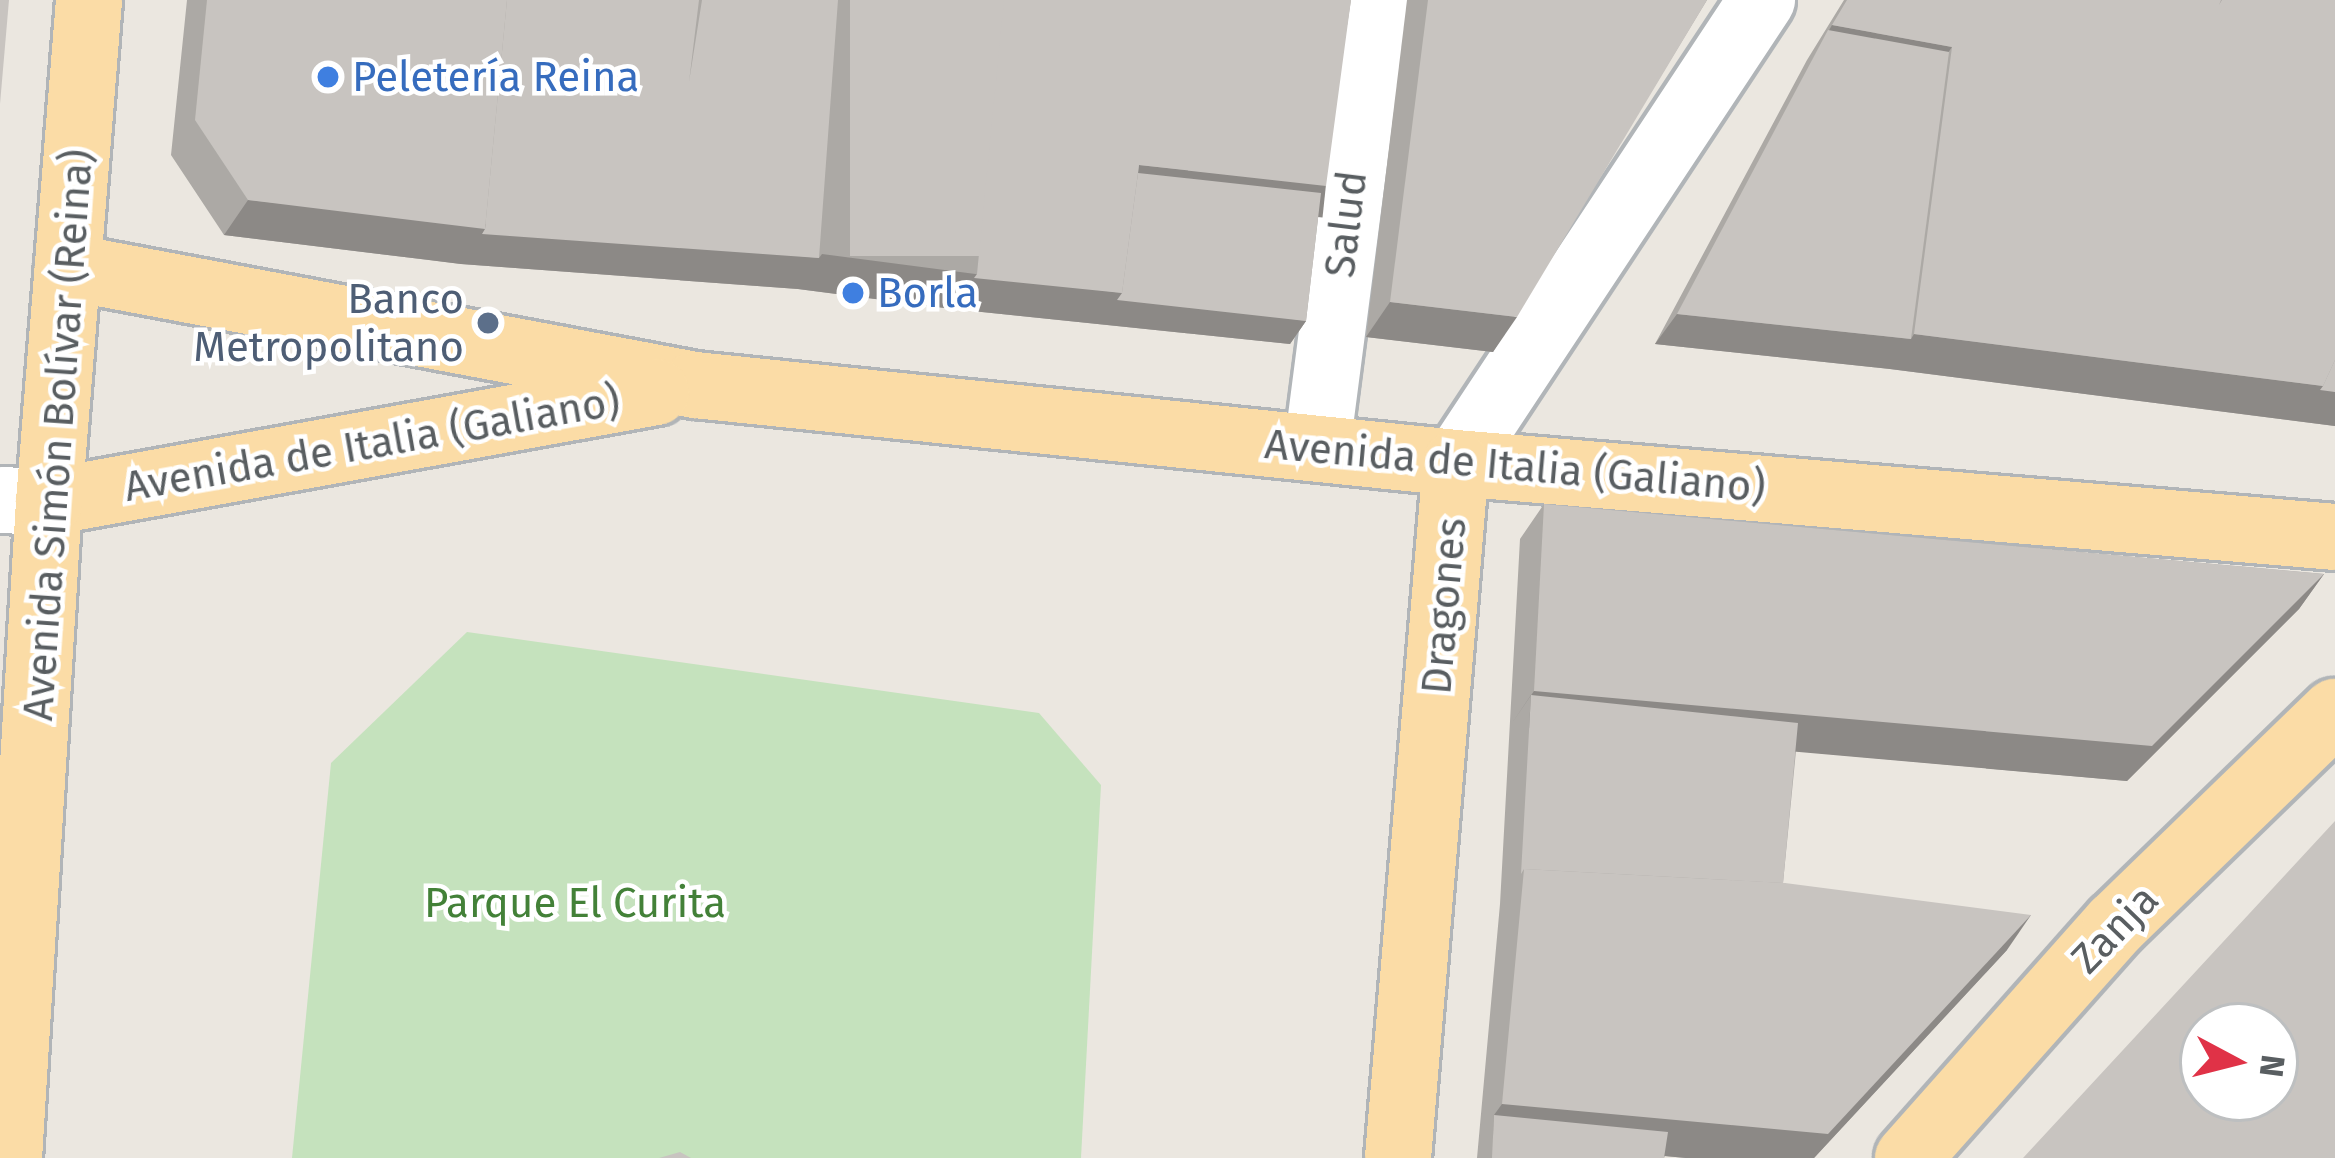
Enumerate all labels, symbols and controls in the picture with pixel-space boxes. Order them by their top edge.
place label: Peletería Reina [352,52,639,102]
marker: Peletería Reina [315,64,341,90]
street label: Avenida Simón Bolívar (Reina) [13,148,103,722]
street label: Salud [1314,168,1378,280]
place label: Borla [877,268,978,318]
place label: Banco Metropolitano [193,274,464,372]
marker: Borla [840,280,866,306]
marker: Banco Metropolitano [475,310,501,336]
street label: Avenida de Italia (Galiano) [120,376,624,512]
street label: Avenida de Italia (Galiano) [1263,419,1767,513]
street label: Dragones [1411,516,1477,696]
street label: Zanja [2061,874,2169,984]
park label: Parque El Curita [424,878,726,928]
north arrow [2179,1002,2299,1122]
text: N [2251,1053,2293,1079]

